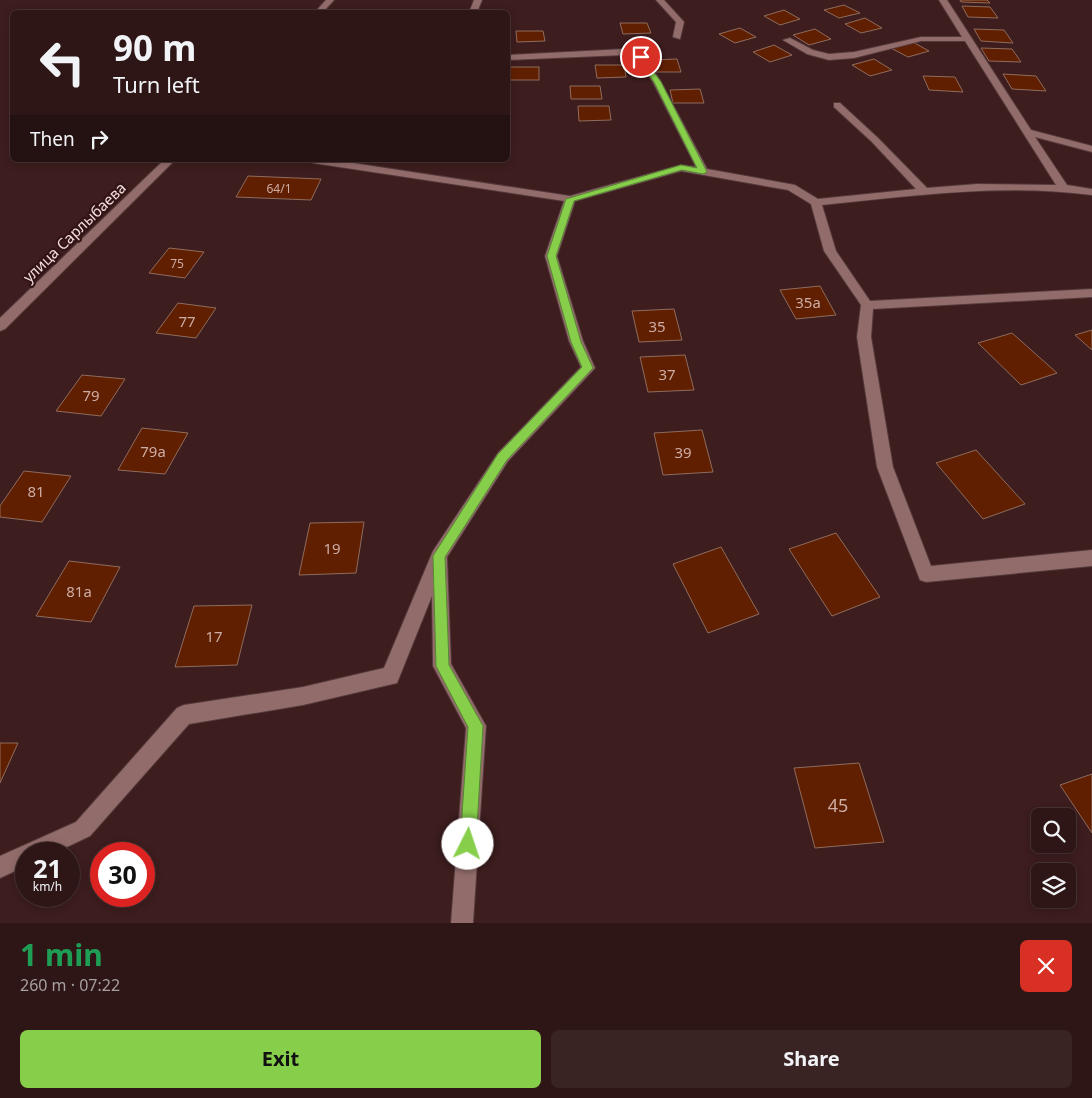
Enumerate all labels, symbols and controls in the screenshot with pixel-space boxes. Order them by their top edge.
text: 90 m [113,24,196,71]
icon: left [30,30,95,95]
pin [620,36,662,78]
icon: arrive [627,43,655,71]
text: Turn left [113,69,200,99]
icon: right [85,125,113,153]
text: Then [30,126,75,152]
street label: улица Сарлыбаева [18,178,130,286]
house number: 64/1 [266,180,292,197]
house number: 75 [170,255,184,272]
house number: 35а [795,292,821,312]
house number: 77 [178,311,196,331]
house number: 35 [648,316,666,336]
house number: 37 [658,364,676,384]
house number: 79 [82,385,100,405]
house number: 79а [140,441,166,461]
house number: 39 [674,442,692,462]
house number: 81 [27,481,45,501]
house number: 19 [323,538,341,558]
house number: 81а [66,581,92,601]
house number: 17 [205,626,223,646]
house number: 45 [828,793,848,817]
map controls [1031,808,1076,908]
button: search [1031,808,1076,853]
position arrow [441,817,493,869]
speed limit sign: 30 [90,842,155,907]
text: 21 [33,851,62,885]
button: layers [1031,863,1076,908]
text: km/h [33,878,62,895]
text: 1 min [20,934,103,975]
button: close [1020,940,1072,992]
text: 260 m · 07:22 [20,974,120,996]
button: Exit [20,1030,541,1088]
button: Share [551,1030,1072,1088]

